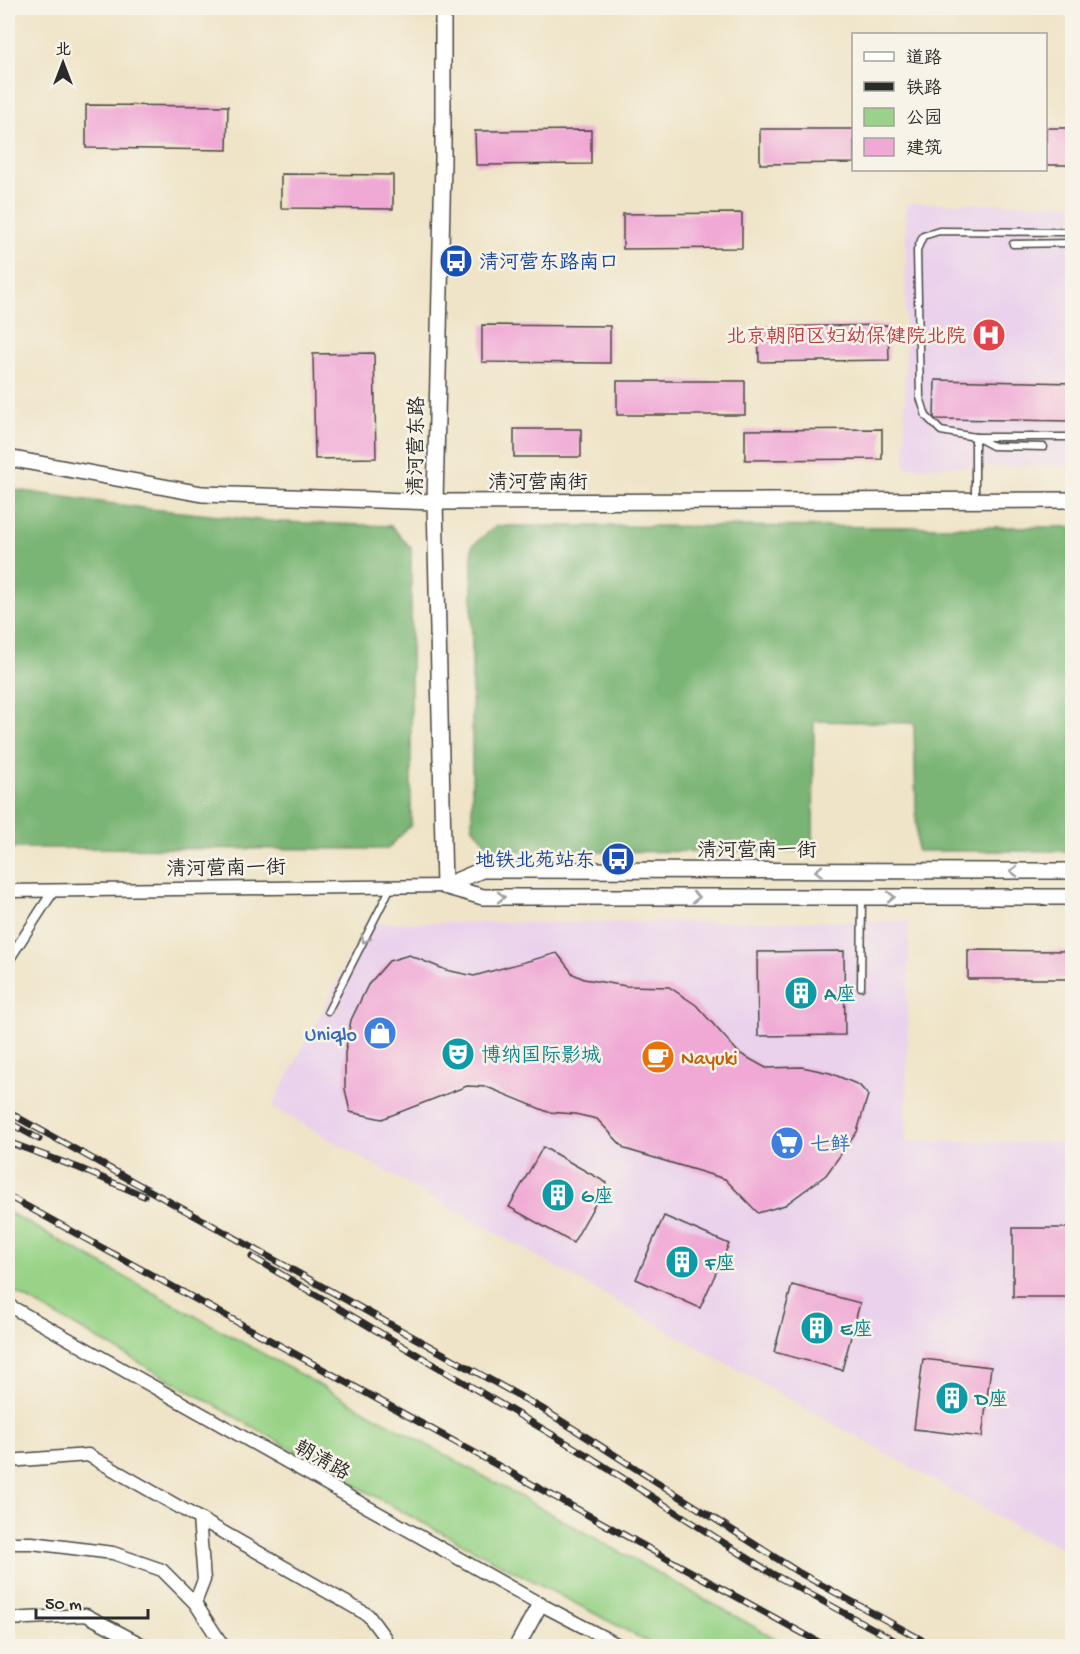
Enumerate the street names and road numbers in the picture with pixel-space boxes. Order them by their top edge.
street label: 清河营东路 [404,395,431,496]
street label: 清河营南街 [488,471,588,496]
street label: 清河营南一街 [697,839,817,864]
street label: 清河营南一街 [166,856,286,883]
street label: 朝清路 [289,1436,355,1487]

